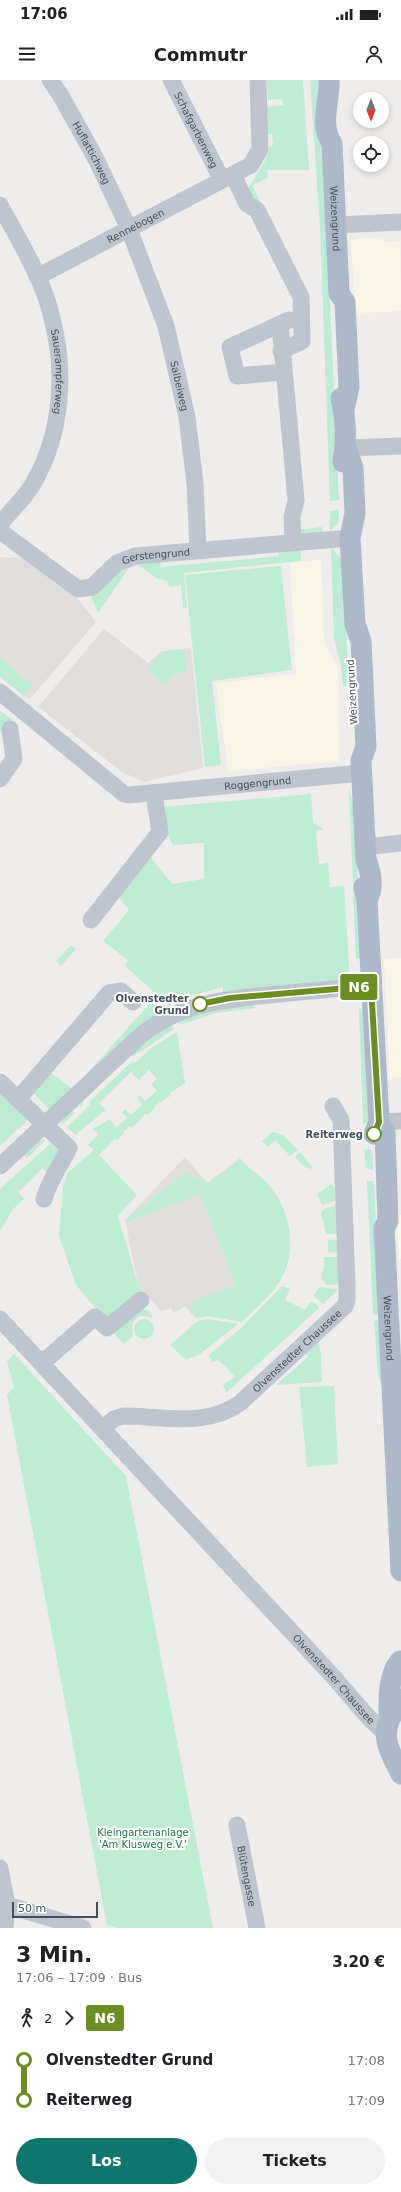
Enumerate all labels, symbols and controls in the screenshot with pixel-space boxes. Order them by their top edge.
text: 17:06 [20,5,68,23]
icon: menu [16,43,38,65]
icon: person [363,43,385,65]
text: Commutr [154,44,247,65]
street label: Schafgarbenweg [172,90,220,170]
north arrow [353,92,389,128]
map controls [353,92,389,172]
street label: Huflattichweg [71,119,113,186]
button: locate [353,136,389,172]
street label: Weizengrund [328,186,343,252]
street label: Rennebogen [105,206,166,245]
street label: Sauerampferweg [49,328,65,415]
street label: Salbeiweg [169,360,191,412]
street label: Gerstengrund [120,546,191,566]
street label: Weizengrund [345,659,359,725]
street label: Roggengrund [224,774,292,791]
line badge: N6 [341,974,377,1000]
text: N6 [348,979,370,995]
place label: Olvenstedter Grund [115,993,189,1016]
marker: Olvenstedter Grund [192,996,208,1012]
marker: Reiterweg [366,1126,382,1142]
place label: Reiterweg [305,1129,363,1140]
street label: Weizengrund [382,1295,396,1361]
street label: Olvenstedter Chaussee [250,1307,343,1394]
street label: Olvenstedter Chaussee [291,1632,377,1726]
park label: Kleingartenanlage 'Am Klusweg e.V.' [97,1827,189,1850]
street label: Blütengasse [236,1845,258,1907]
scale bar [12,1900,98,1919]
text: 50 m [18,1902,46,1915]
text: 3 Min. [16,1942,92,1967]
text: 3.20 € [332,1953,385,1971]
text: 17:06 – 17:09 · Bus [16,1970,142,1985]
icon: walk [16,2007,38,2029]
icon: forward [58,2007,80,2029]
text: N6 [94,2010,116,2026]
text: 2 [44,2011,52,2026]
text: Olvenstedter Grund [46,2051,213,2069]
text: 17:08 [348,2053,385,2068]
text: Reiterweg [46,2091,132,2109]
text: 17:09 [348,2093,385,2108]
button: Los [16,2138,197,2184]
button: Tickets [205,2138,385,2184]

